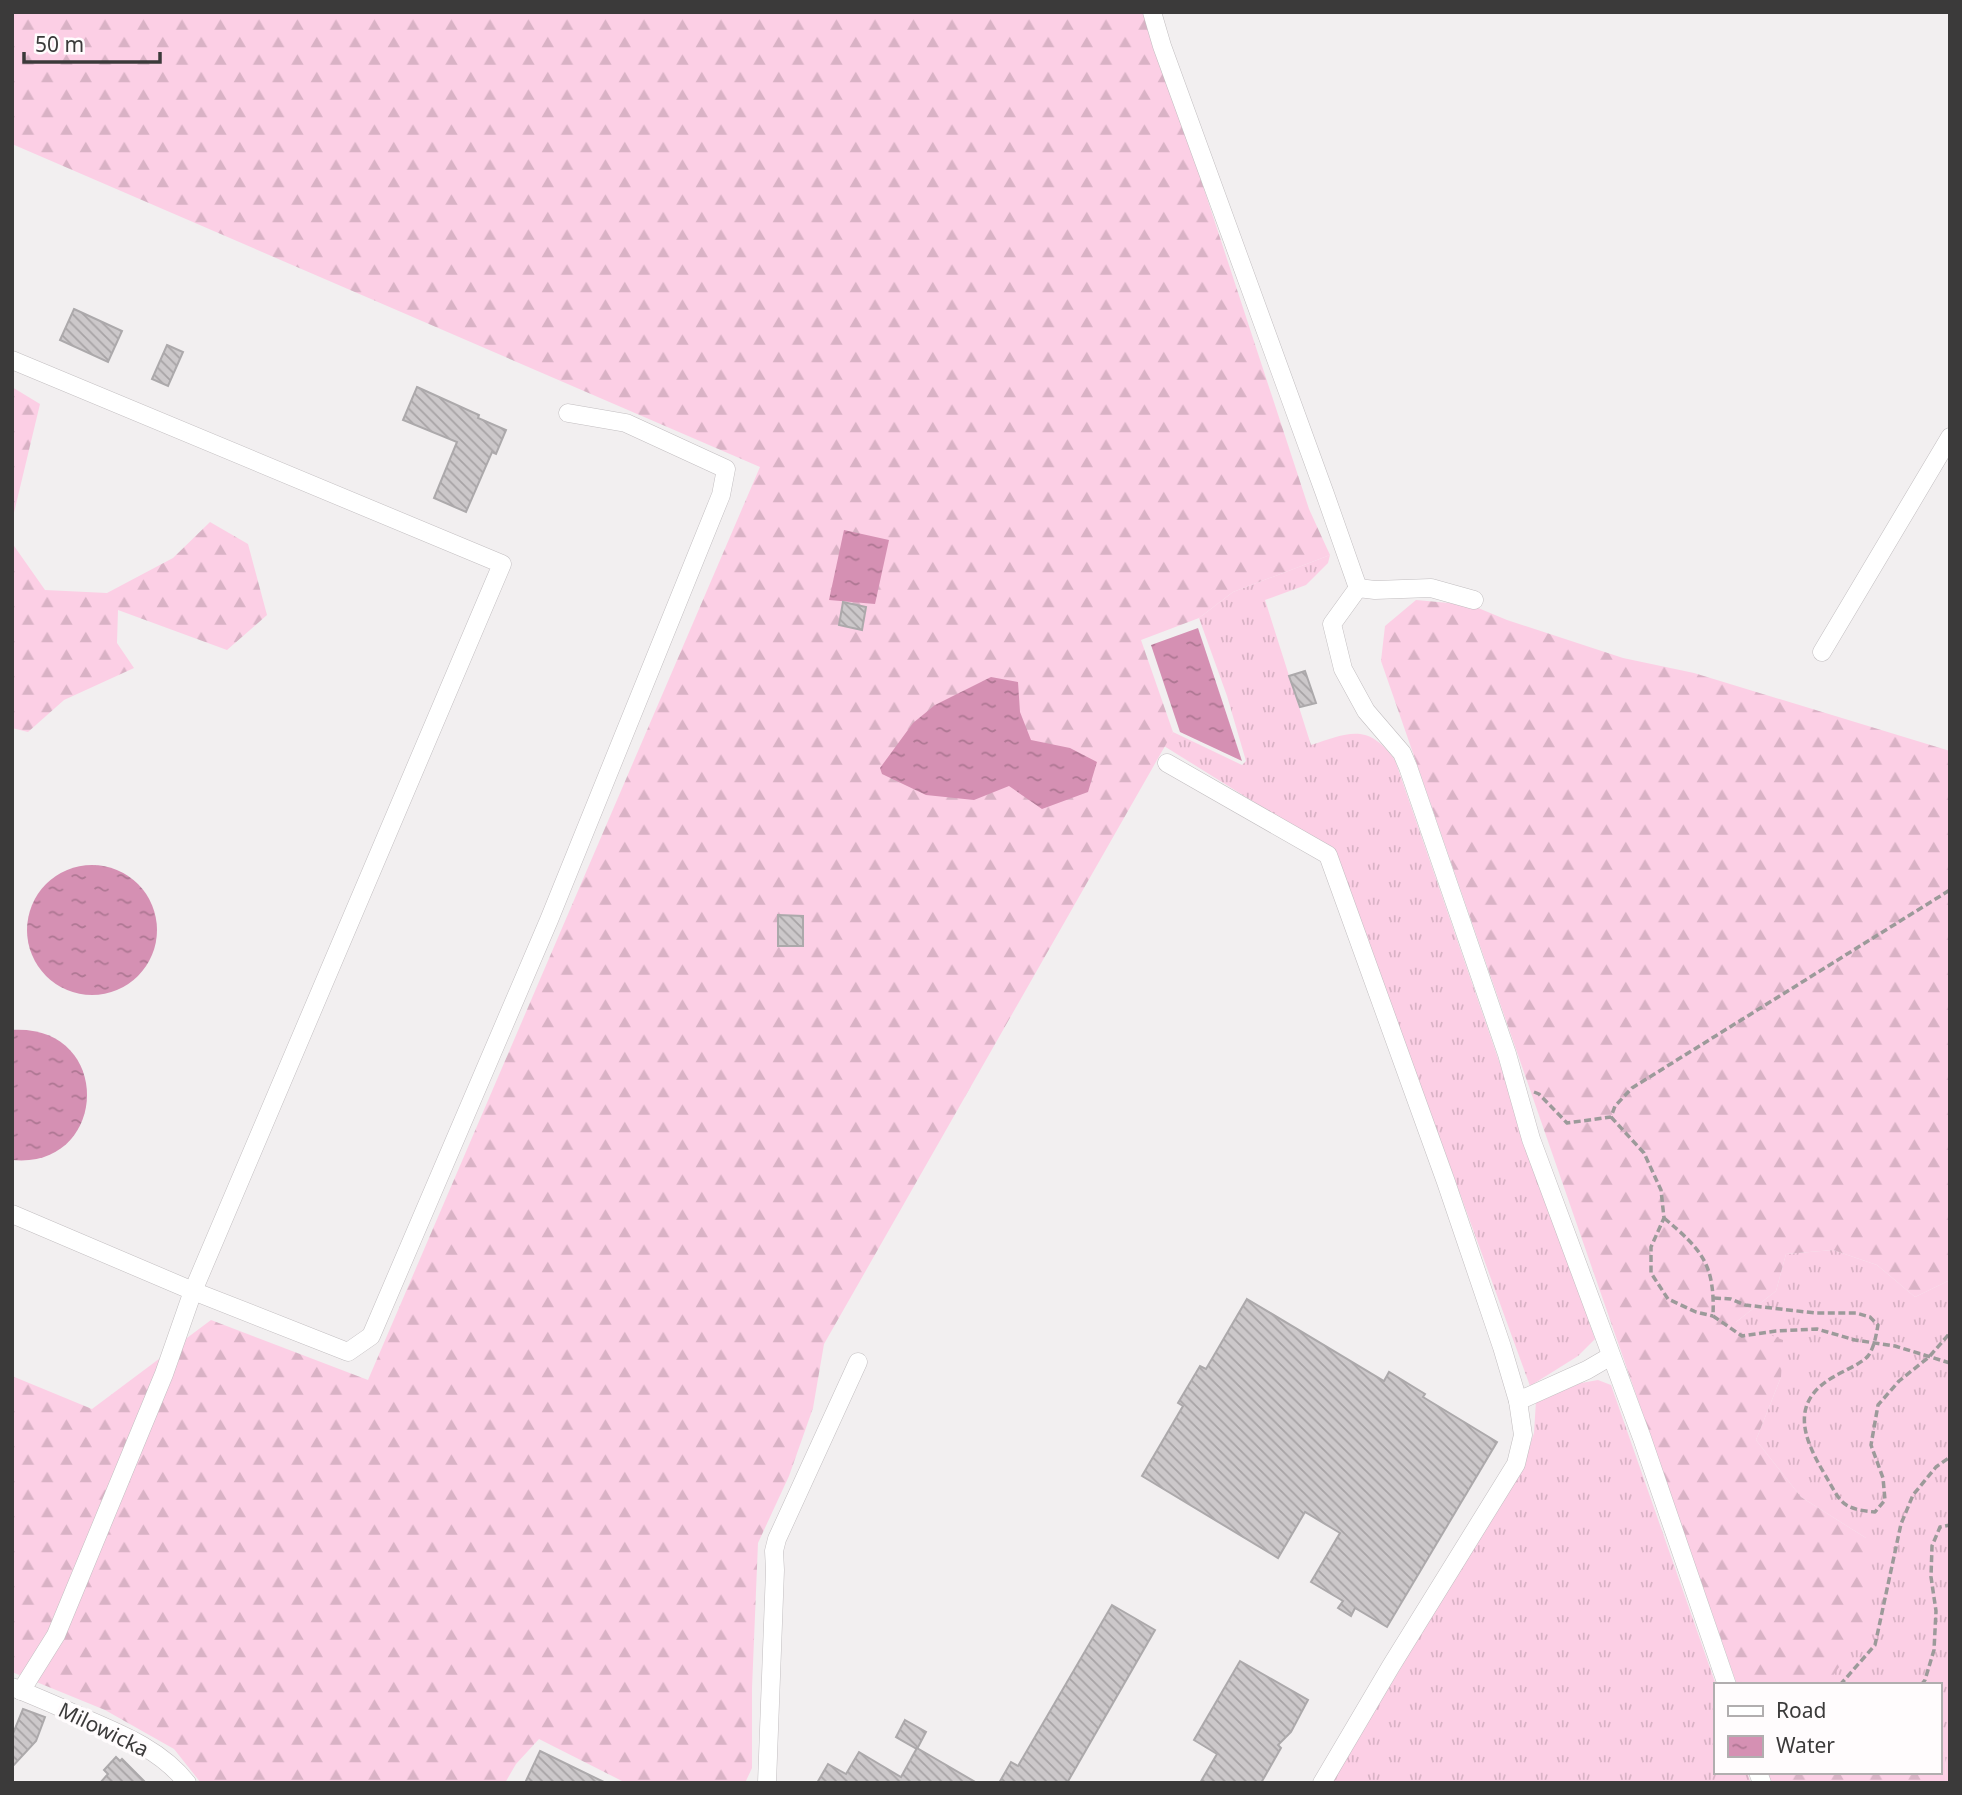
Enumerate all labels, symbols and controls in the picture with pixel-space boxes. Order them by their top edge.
scale bar [24,21,161,65]
text: 50 m [35,30,84,58]
legend [1714,1683,1941,1774]
street label: Milowicka [54,1695,154,1763]
text: Road [1776,1696,1826,1724]
text: Water [1776,1731,1835,1759]

